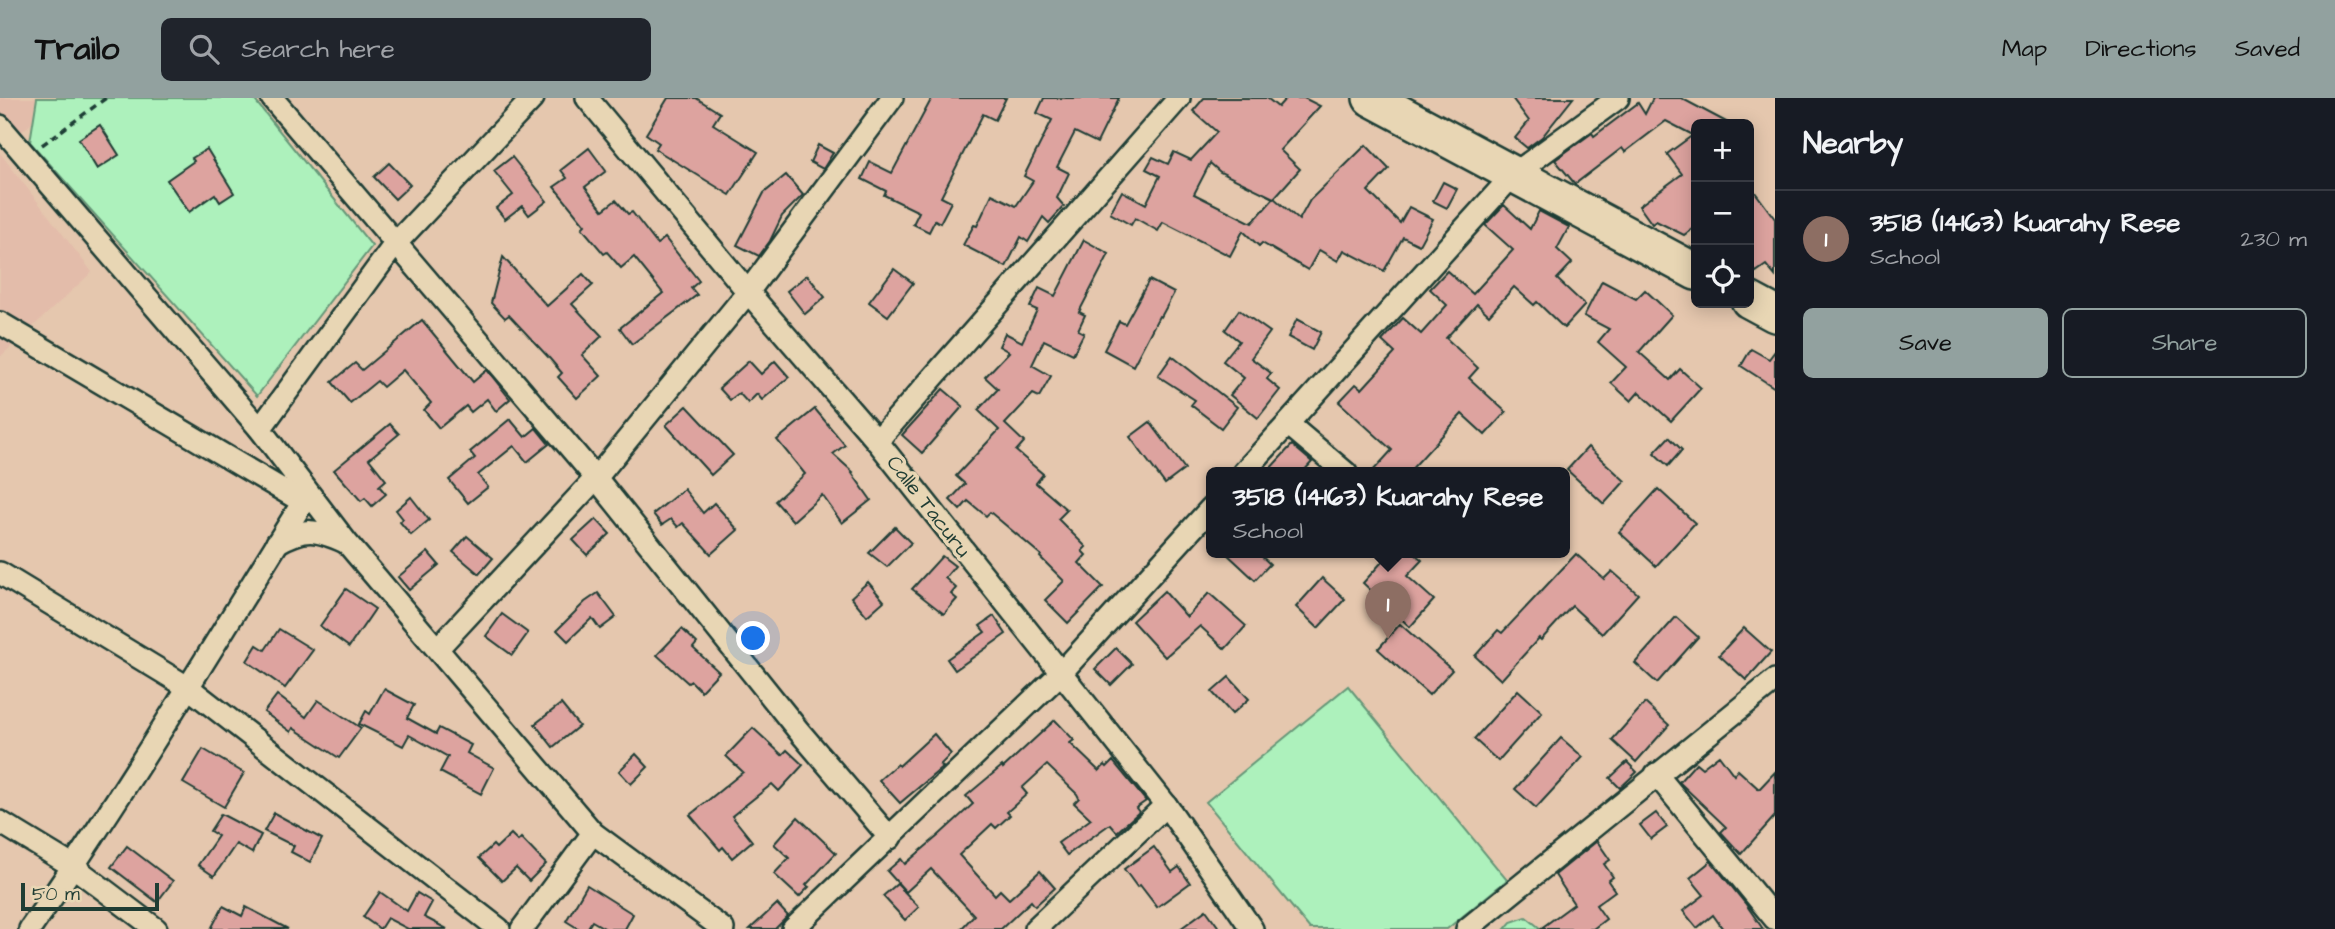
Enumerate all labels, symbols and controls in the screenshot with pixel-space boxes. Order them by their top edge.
search box [161,18,651,81]
text: Trailo [35,26,119,72]
icon: search [185,30,223,68]
text: Search here [241,31,395,67]
text: Map [2002,32,2047,66]
text: Directions [2085,32,2197,66]
text: Saved [2235,32,2300,66]
map controls [1691,119,1754,308]
button: + [1691,119,1754,182]
text: Nearby [1803,123,1903,165]
button: − [1691,182,1754,245]
text: 3518 (14163) Kuarahy Rese [1870,205,2180,241]
text: 1 [1825,223,1827,255]
text: 230 m [2241,223,2307,255]
text: School [1870,241,1940,273]
button: locate [1691,245,1754,308]
button: Save [1803,308,2048,378]
button: Share [2062,308,2307,378]
street label: Calle Tacuru [880,449,978,564]
popup [1206,467,1570,558]
text: 3518 (14163) Kuarahy Rese [1233,479,1543,515]
text: School [1233,515,1303,547]
pin: 1 [1365,581,1411,639]
your location [736,621,770,655]
scale bar [21,880,159,912]
text: 50 m [32,881,80,908]

